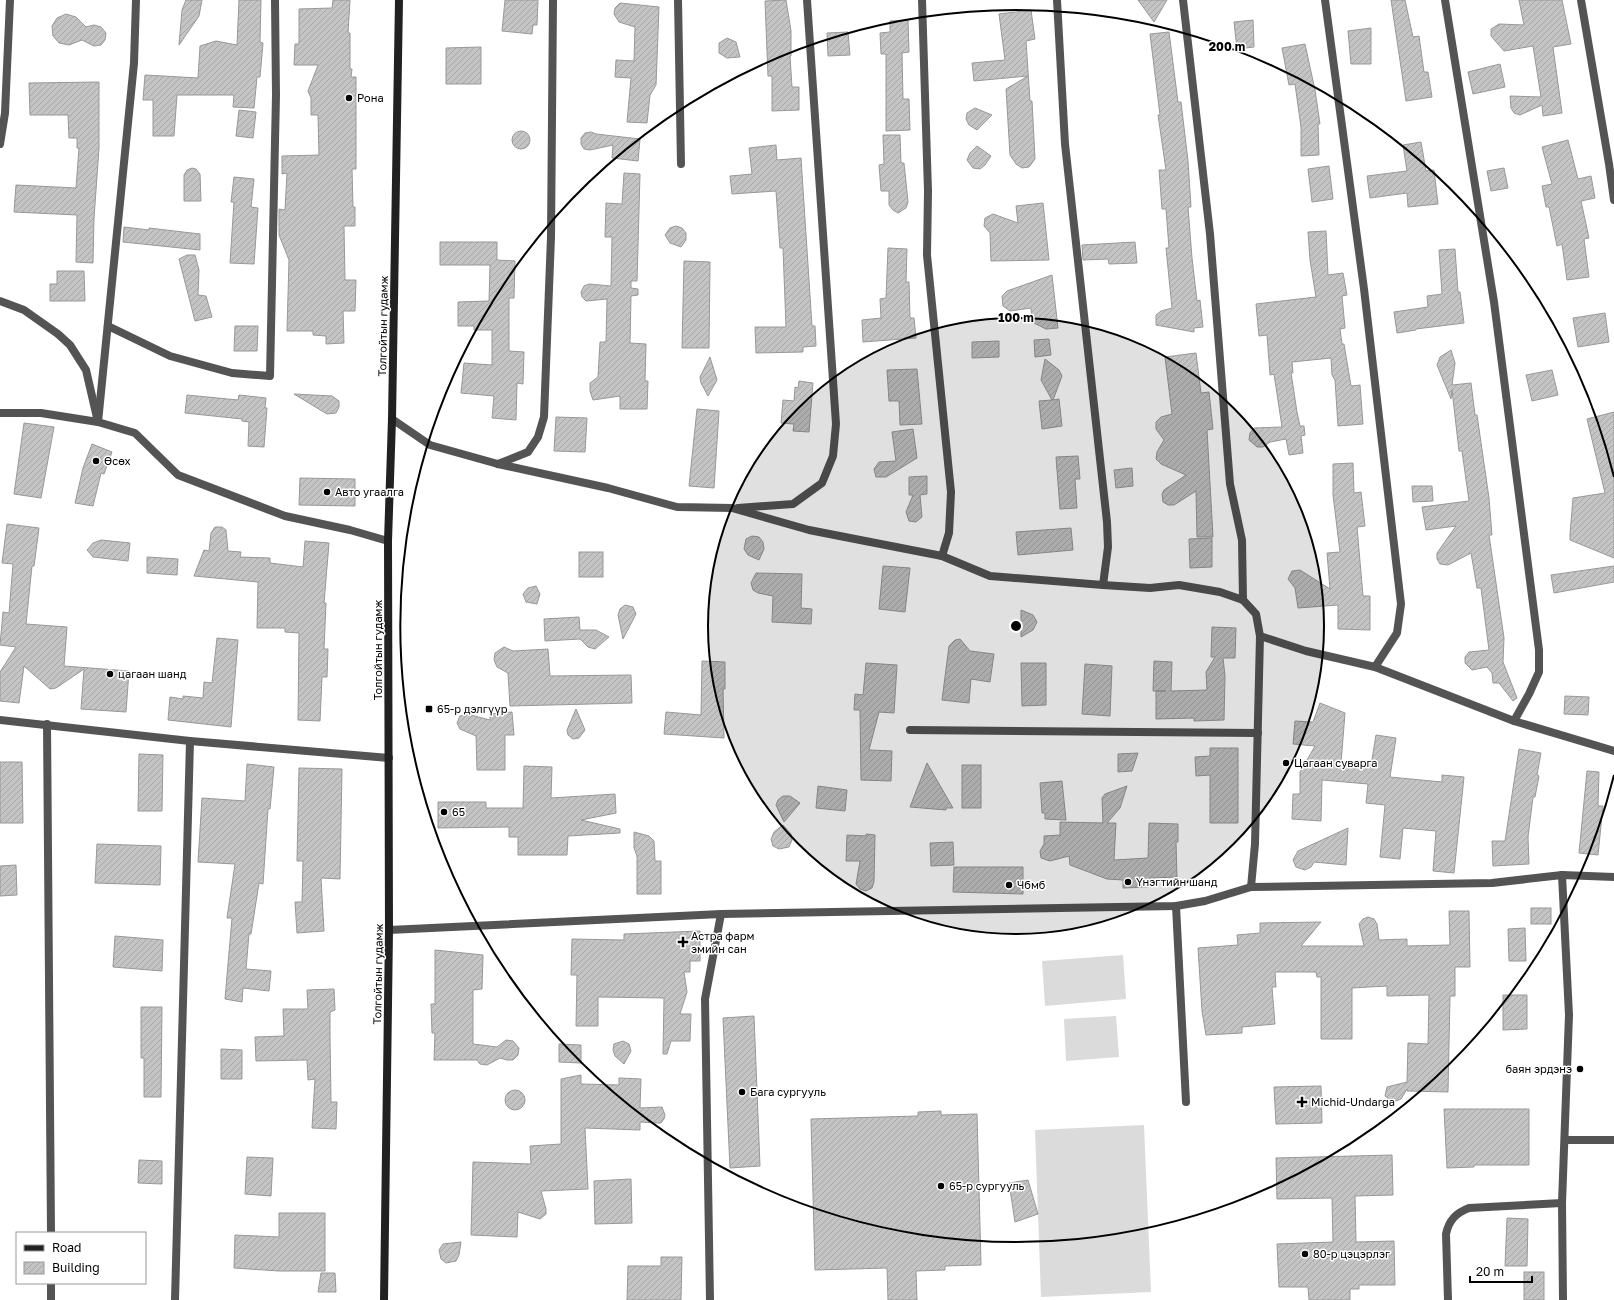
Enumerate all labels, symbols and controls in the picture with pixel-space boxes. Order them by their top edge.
text: 200 m [1209,39,1245,54]
place label: Рона [357,91,384,104]
marker: Рона [344,93,354,103]
street label: Толгойтын гудамж [375,275,390,376]
text: 100 m [998,310,1034,325]
place label: Өсөх [104,454,131,467]
marker: Өсөх [91,456,101,466]
place label: Авто угаалга [335,485,404,498]
marker: Авто угаалга [322,487,332,497]
street label: Толгойтын гудамж [371,599,384,700]
centre of rings [1009,619,1023,633]
place label: цагаан шанд [118,667,187,680]
marker: цагаан шанд [105,669,115,679]
place label: 65-р дэлгүүр [437,702,508,716]
marker: 65-р дэлгүүр [424,704,434,714]
place label: Цагаан суварга [1294,756,1378,769]
marker: Цагаан суварга [1281,758,1291,768]
place label: 65 [452,805,465,818]
marker: 65 [439,807,449,817]
place label: Үнэгтийн шанд [1136,875,1218,888]
marker: Үнэгтийн шанд [1123,877,1133,887]
place label: Чбмб [1017,878,1046,891]
marker: Чбмб [1004,880,1014,890]
street label: Толгойтын гудамж [370,923,385,1024]
place label: Астра фарм эмийн сан [691,929,754,955]
marker: Астра фарм эмийн сан [678,937,688,947]
place label: баян эрдэнэ [1506,1062,1572,1075]
marker: баян эрдэнэ [1575,1064,1585,1074]
place label: Бага сургууль [750,1085,826,1098]
marker: Бага сургууль [737,1087,747,1097]
place label: Michid-Undarga [1311,1095,1395,1108]
marker: Michid-Undarga [1296,1096,1308,1108]
place label: 65-р сургууль [949,1179,1025,1192]
marker: 65-р сургууль [936,1181,946,1191]
legend [16,1232,146,1284]
text: Road [52,1240,81,1255]
place label: 80-р цэцэрлэг [1313,1247,1390,1260]
marker: 80-р цэцэрлэг [1300,1249,1310,1259]
scale bar [1470,1258,1532,1284]
text: Building [52,1260,100,1275]
text: 20 m [1476,1264,1504,1279]

